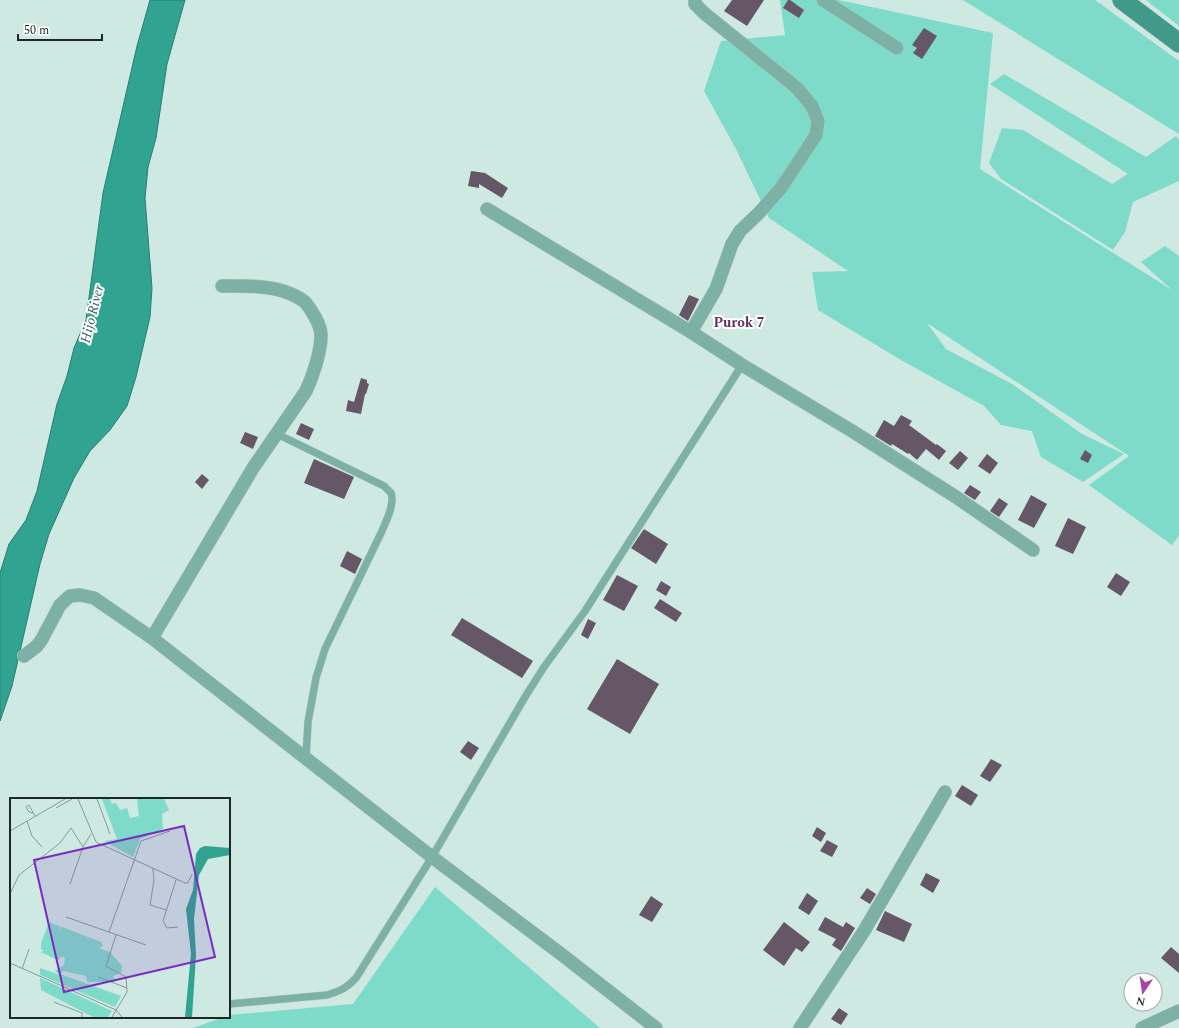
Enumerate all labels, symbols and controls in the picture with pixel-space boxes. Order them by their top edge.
scale bar [18,16,102,42]
text: 50 m [24,21,49,40]
water label: Hijo River [75,283,109,345]
district label: Purok 7 [713,312,765,333]
inset map [10,798,230,1018]
north arrow [1123,972,1163,1012]
text: N [1135,992,1147,1011]

